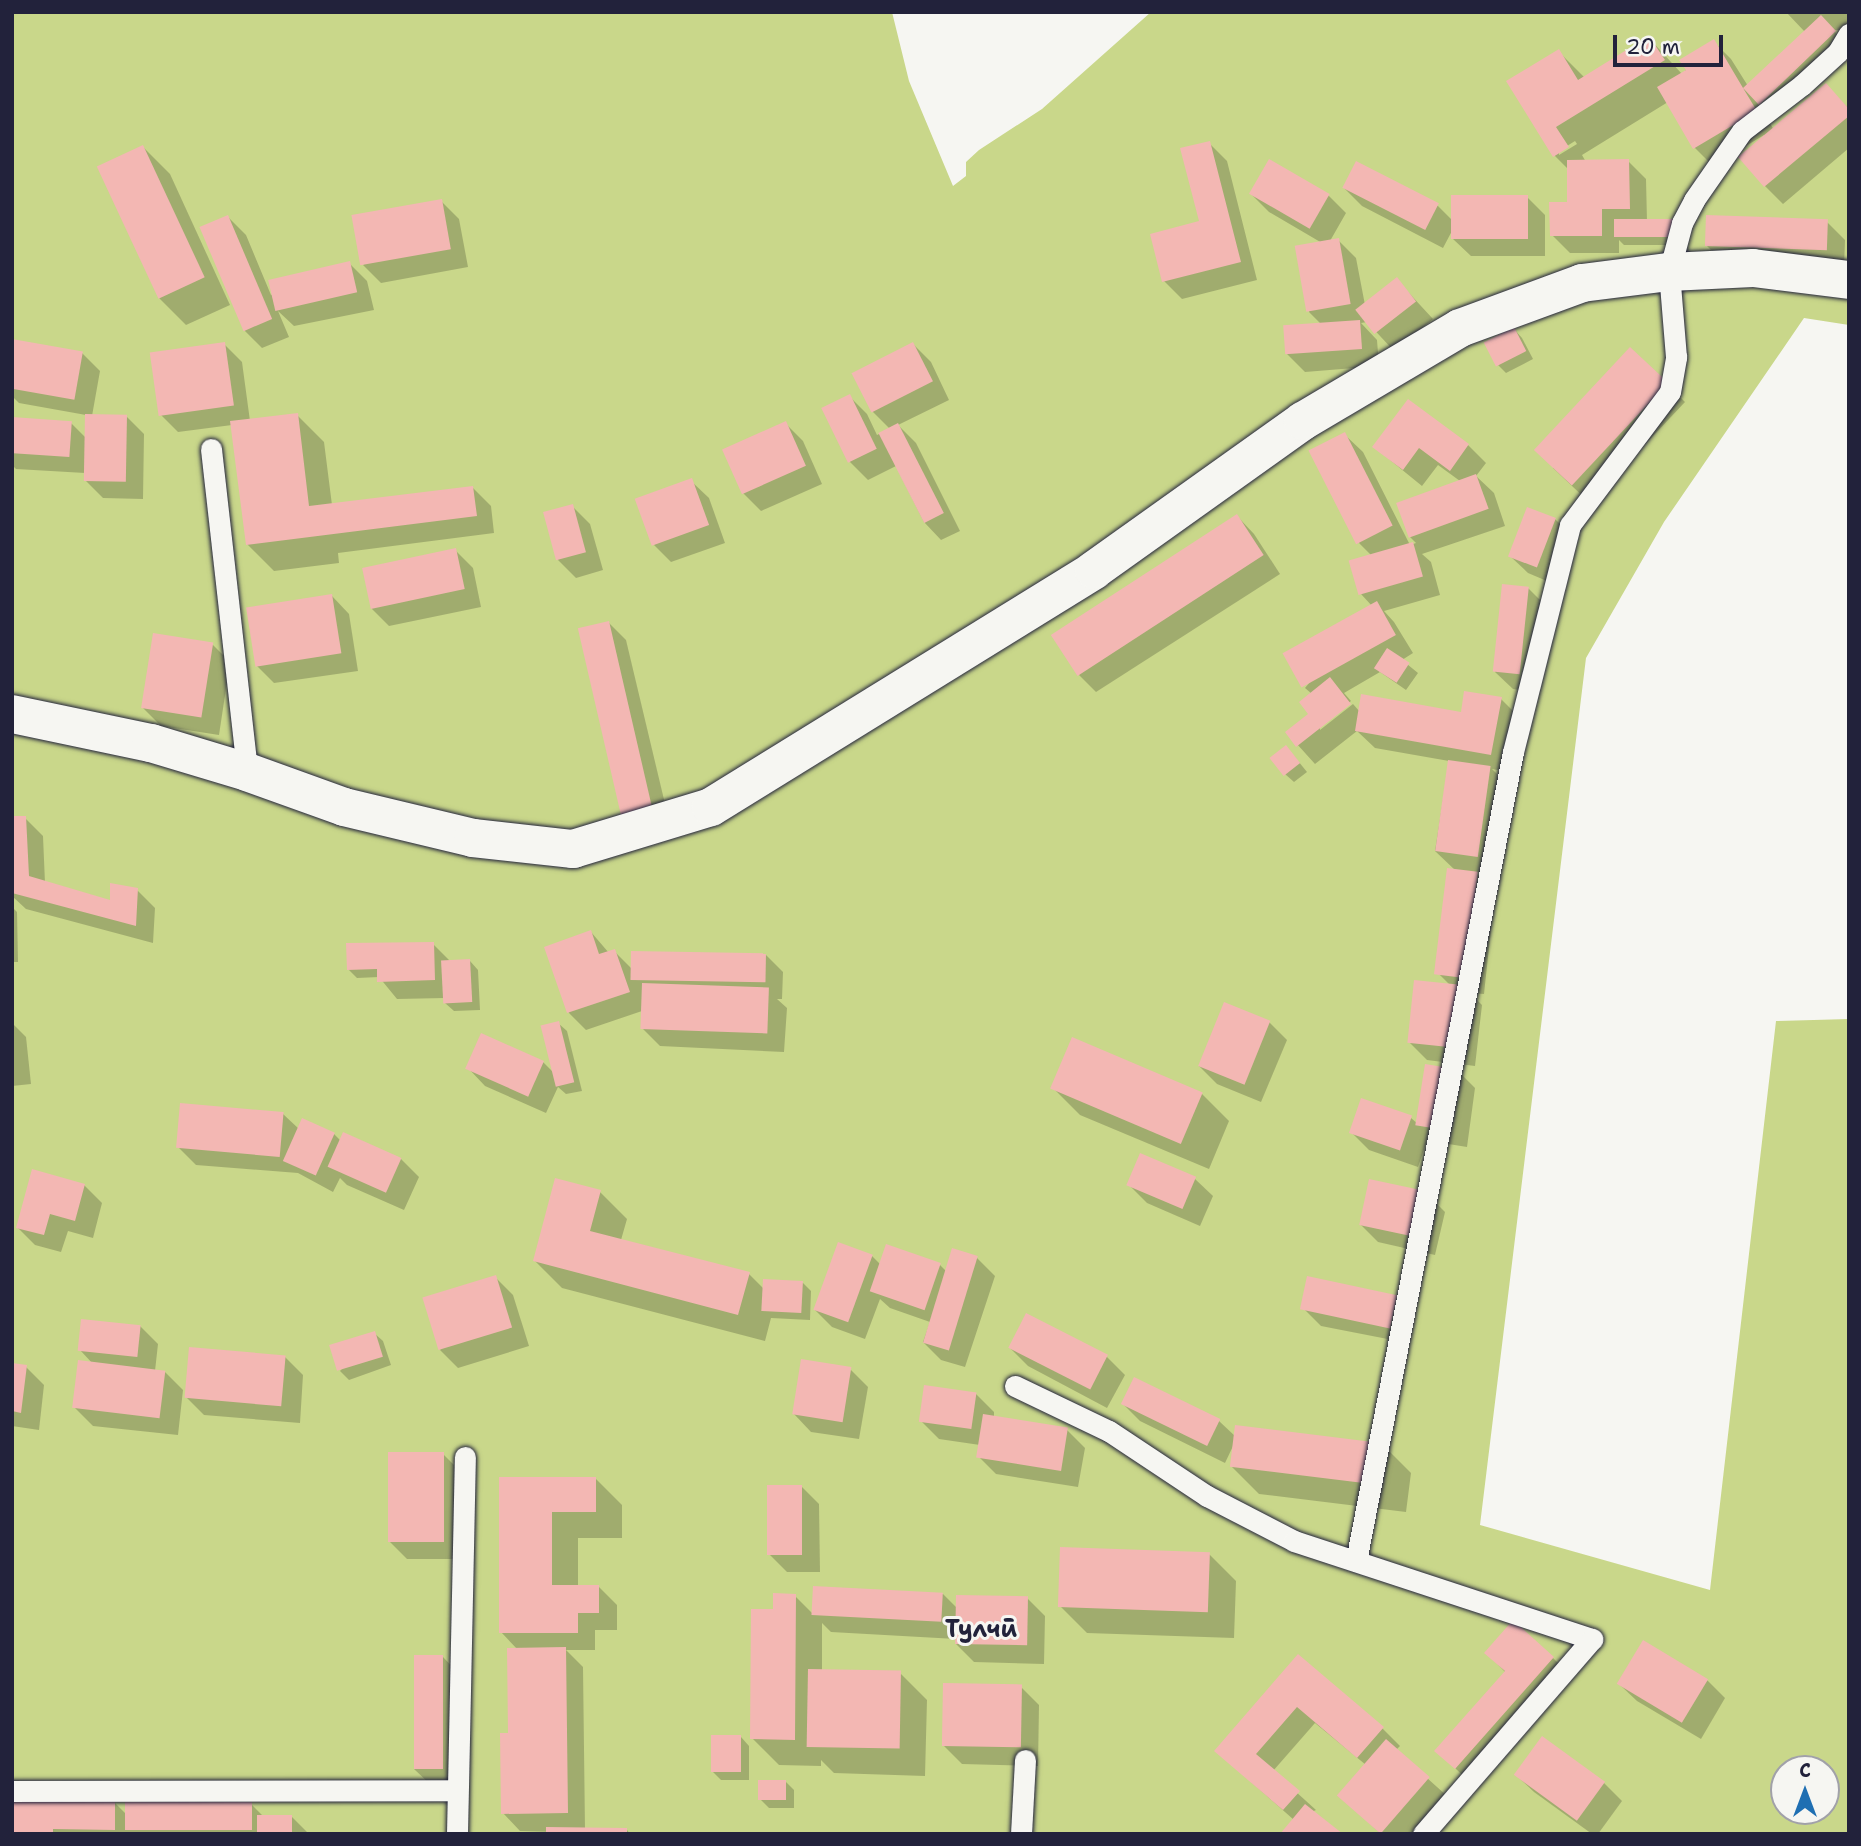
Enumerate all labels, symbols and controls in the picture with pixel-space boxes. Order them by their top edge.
scale bar [1616,21,1726,65]
text: 20 m [1626,33,1680,61]
district label: Тулчӣ [945,1616,1017,1644]
north arrow [1770,1755,1840,1825]
text: С [1799,1758,1811,1783]

